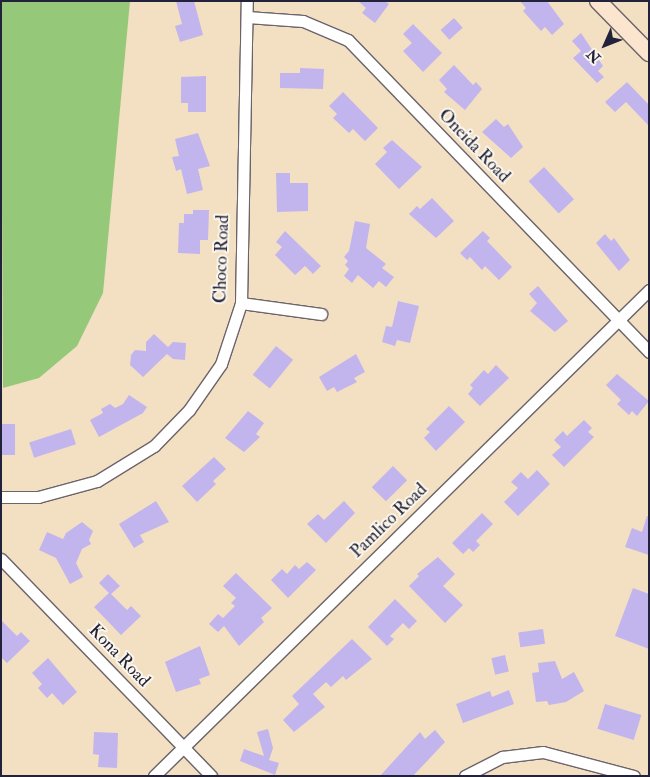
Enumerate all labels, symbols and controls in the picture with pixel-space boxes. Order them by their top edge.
north arrow [580,20,630,70]
text: N [583,45,604,66]
street label: Oneida Road [434,105,514,187]
street label: Choco Road [210,214,234,304]
street label: Pamlico Road [346,479,432,563]
street label: Kona Road [84,620,154,692]

